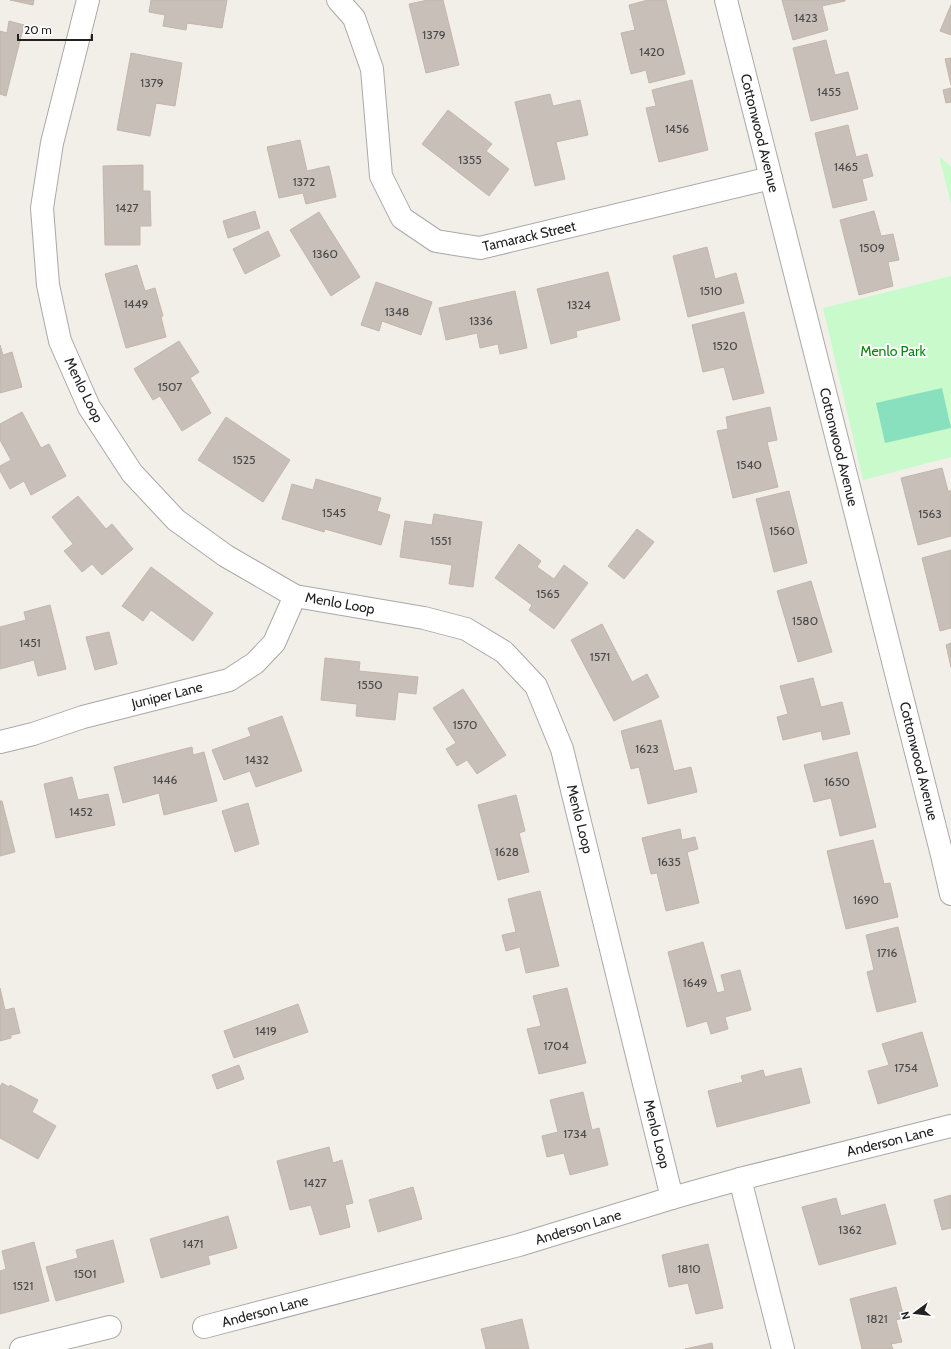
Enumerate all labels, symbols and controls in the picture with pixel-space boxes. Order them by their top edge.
house number: 1423 [794,10,818,25]
scale bar [18,16,92,42]
text: 20 m [24,22,52,37]
house number: 1379 [422,27,446,42]
house number: 1420 [639,44,665,59]
street label: Cottonwood Avenue [737,72,783,194]
house number: 1379 [140,75,164,90]
house number: 1455 [817,84,841,99]
house number: 1456 [665,121,689,136]
house number: 1355 [458,152,482,167]
house number: 1465 [834,159,858,174]
house number: 1372 [293,174,315,189]
house number: 1427 [115,200,139,215]
street label: Tamarack Street [481,216,578,255]
house number: 1509 [859,240,885,255]
house number: 1360 [312,246,338,261]
house number: 1510 [700,283,722,298]
house number: 1449 [124,296,148,311]
house number: 1324 [567,297,591,312]
house number: 1348 [385,304,409,319]
house number: 1336 [469,313,493,328]
house number: 1520 [712,338,738,353]
park label: Menlo Park [860,342,926,360]
street label: Menlo Loop [60,354,108,426]
house number: 1507 [158,379,182,394]
street label: Cottonwood Avenue [816,386,862,508]
house number: 1525 [232,452,256,467]
house number: 1540 [736,457,762,472]
house number: 1545 [322,505,346,520]
house number: 1563 [918,506,942,521]
house number: 1560 [769,523,795,538]
house number: 1551 [431,533,451,548]
house number: 1565 [536,586,560,601]
street label: Menlo Loop [304,588,376,618]
house number: 1580 [792,613,818,628]
house number: 1451 [19,635,41,650]
house number: 1571 [590,649,610,664]
street label: Juniper Lane [129,677,205,713]
house number: 1550 [357,677,383,692]
street label: Cottonwood Avenue [896,700,942,822]
house number: 1570 [453,717,477,732]
house number: 1623 [635,741,659,756]
house number: 1432 [245,752,269,767]
house number: 1446 [153,772,177,787]
house number: 1650 [824,774,850,789]
street label: Menlo Loop [563,783,597,855]
house number: 1452 [69,804,93,819]
house number: 1628 [495,844,519,859]
house number: 1635 [657,854,681,869]
house number: 1690 [853,892,879,907]
house number: 1716 [877,945,898,960]
house number: 1649 [683,975,707,990]
house number: 1419 [255,1023,277,1038]
house number: 1704 [543,1038,569,1053]
house number: 1754 [894,1060,918,1075]
street label: Menlo Loop [640,1098,674,1170]
street label: Anderson Lane [845,1121,935,1161]
house number: 1734 [563,1126,587,1141]
house number: 1427 [303,1175,327,1190]
street label: Anderson Lane [533,1205,623,1249]
house number: 1362 [838,1222,862,1237]
house number: 1471 [183,1236,203,1251]
house number: 1810 [677,1261,701,1276]
house number: 1501 [74,1266,96,1281]
house number: 1521 [13,1278,33,1293]
street label: Anderson Lane [220,1291,310,1331]
north arrow [895,1293,935,1333]
text: N [898,1310,913,1321]
house number: 1821 [866,1311,888,1326]

